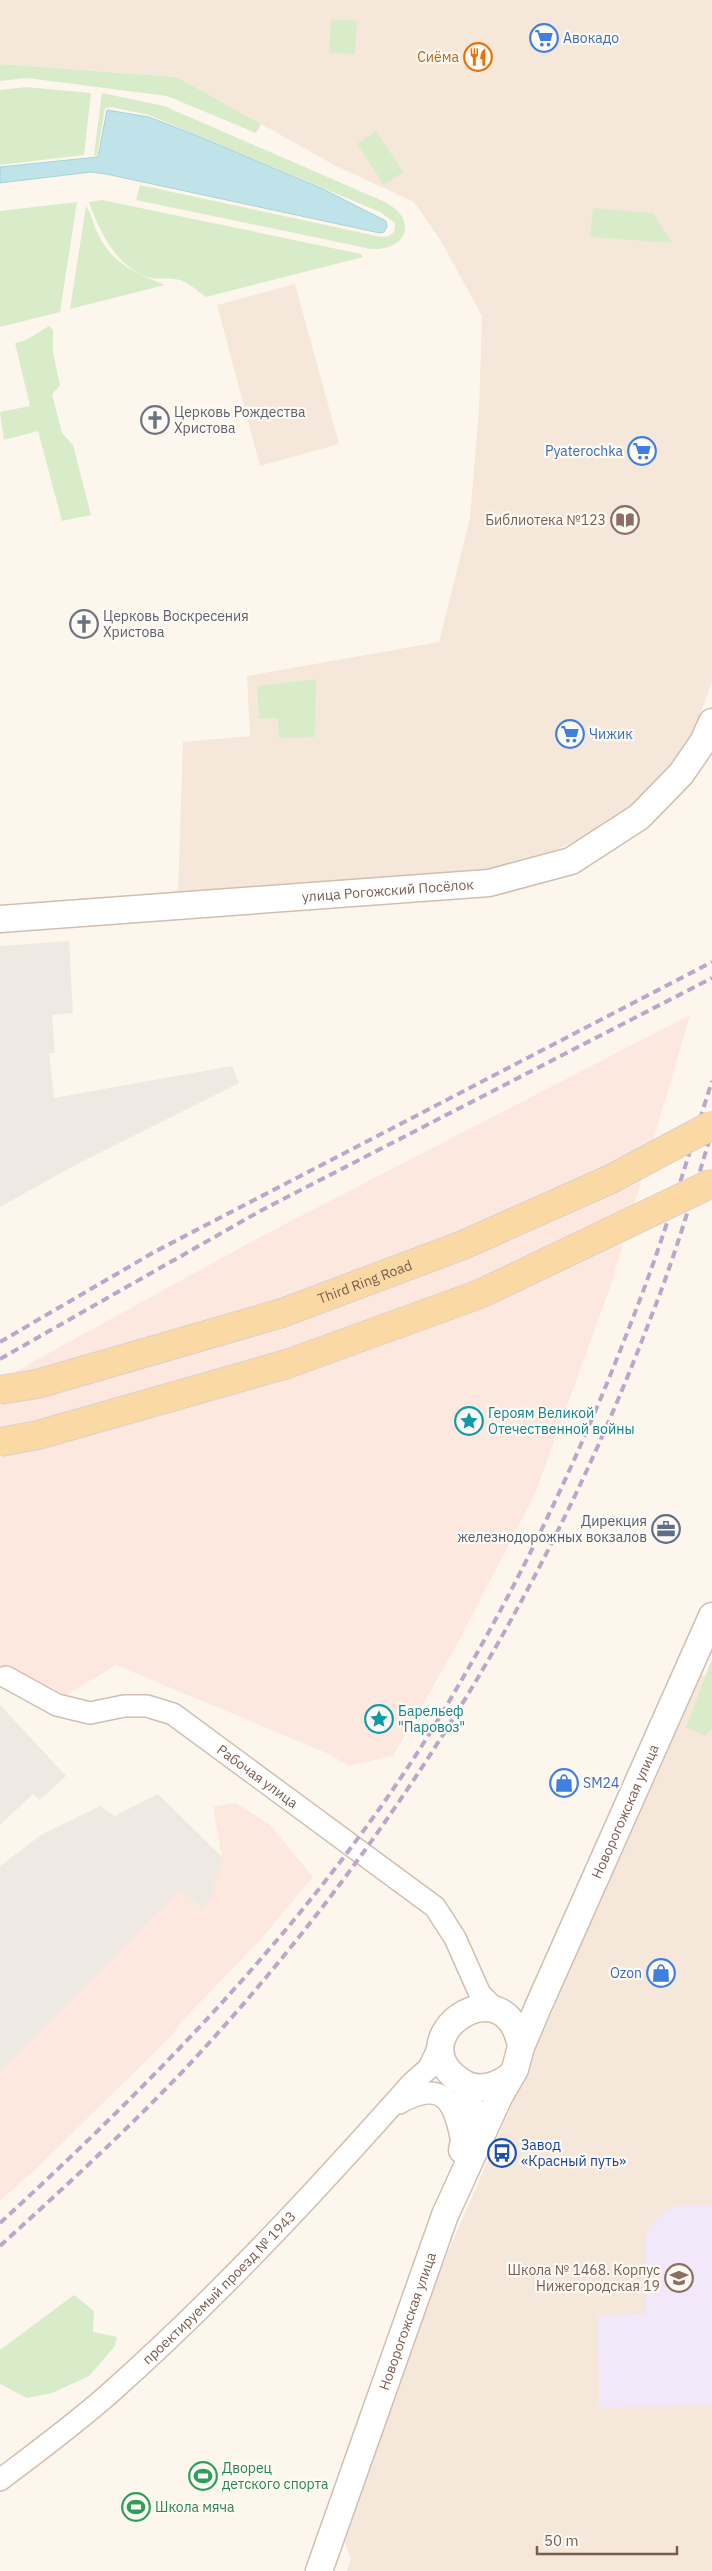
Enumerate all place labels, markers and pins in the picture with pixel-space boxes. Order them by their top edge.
supermarket icon: Авокадо [529,23,559,53]
place label: Авокадо [563,29,619,47]
restaurant icon: Сиёма [463,42,493,72]
place label: Сиёма [417,48,460,66]
place label: Церковь Рождества Христова [174,403,306,437]
church icon: Церковь Рождества Христова [140,405,170,435]
supermarket icon: Pyaterochka [627,436,657,466]
place label: Pyaterochka [545,442,624,460]
library icon: Библиотека №123 [610,505,640,535]
place label: Библиотека №123 [485,511,606,529]
place label: Церковь Воскресения Христова [103,607,249,641]
church icon: Церковь Воскресения Христова [69,609,99,639]
supermarket icon: Чижик [555,719,585,749]
place label: Чижик [589,725,633,743]
place label: Героям Великой Отечественной войны [488,1404,635,1438]
place icon: Героям Великой Отечественной войны [454,1406,484,1436]
place label: Дирекция железнодорожных вокзалов [457,1512,647,1546]
office icon: Дирекция железнодорожных вокзалов [651,1514,681,1544]
place label: Барельеф "Паровоз" [398,1702,465,1736]
place icon: Барельеф "Паровоз" [364,1704,394,1734]
shop icon: SM24 [549,1768,579,1798]
place label: SM24 [583,1774,619,1792]
shop icon: Ozon [646,1958,676,1988]
place label: Ozon [610,1964,642,1982]
place label: Завод «Красный путь» [521,2136,626,2170]
bus stop icon: Завод «Красный путь» [487,2138,517,2168]
place label: Школа № 1468. Корпус Нижегородская 19 [508,2261,660,2295]
school or university icon: Школа № 1468. Корпус Нижегородская 19 [664,2263,694,2293]
place label: Дворец детского спорта [222,2459,329,2493]
sports icon: Дворец детского спорта [188,2461,218,2491]
sports icon: Школа мяча [121,2492,151,2522]
place label: Школа мяча [155,2498,235,2516]

